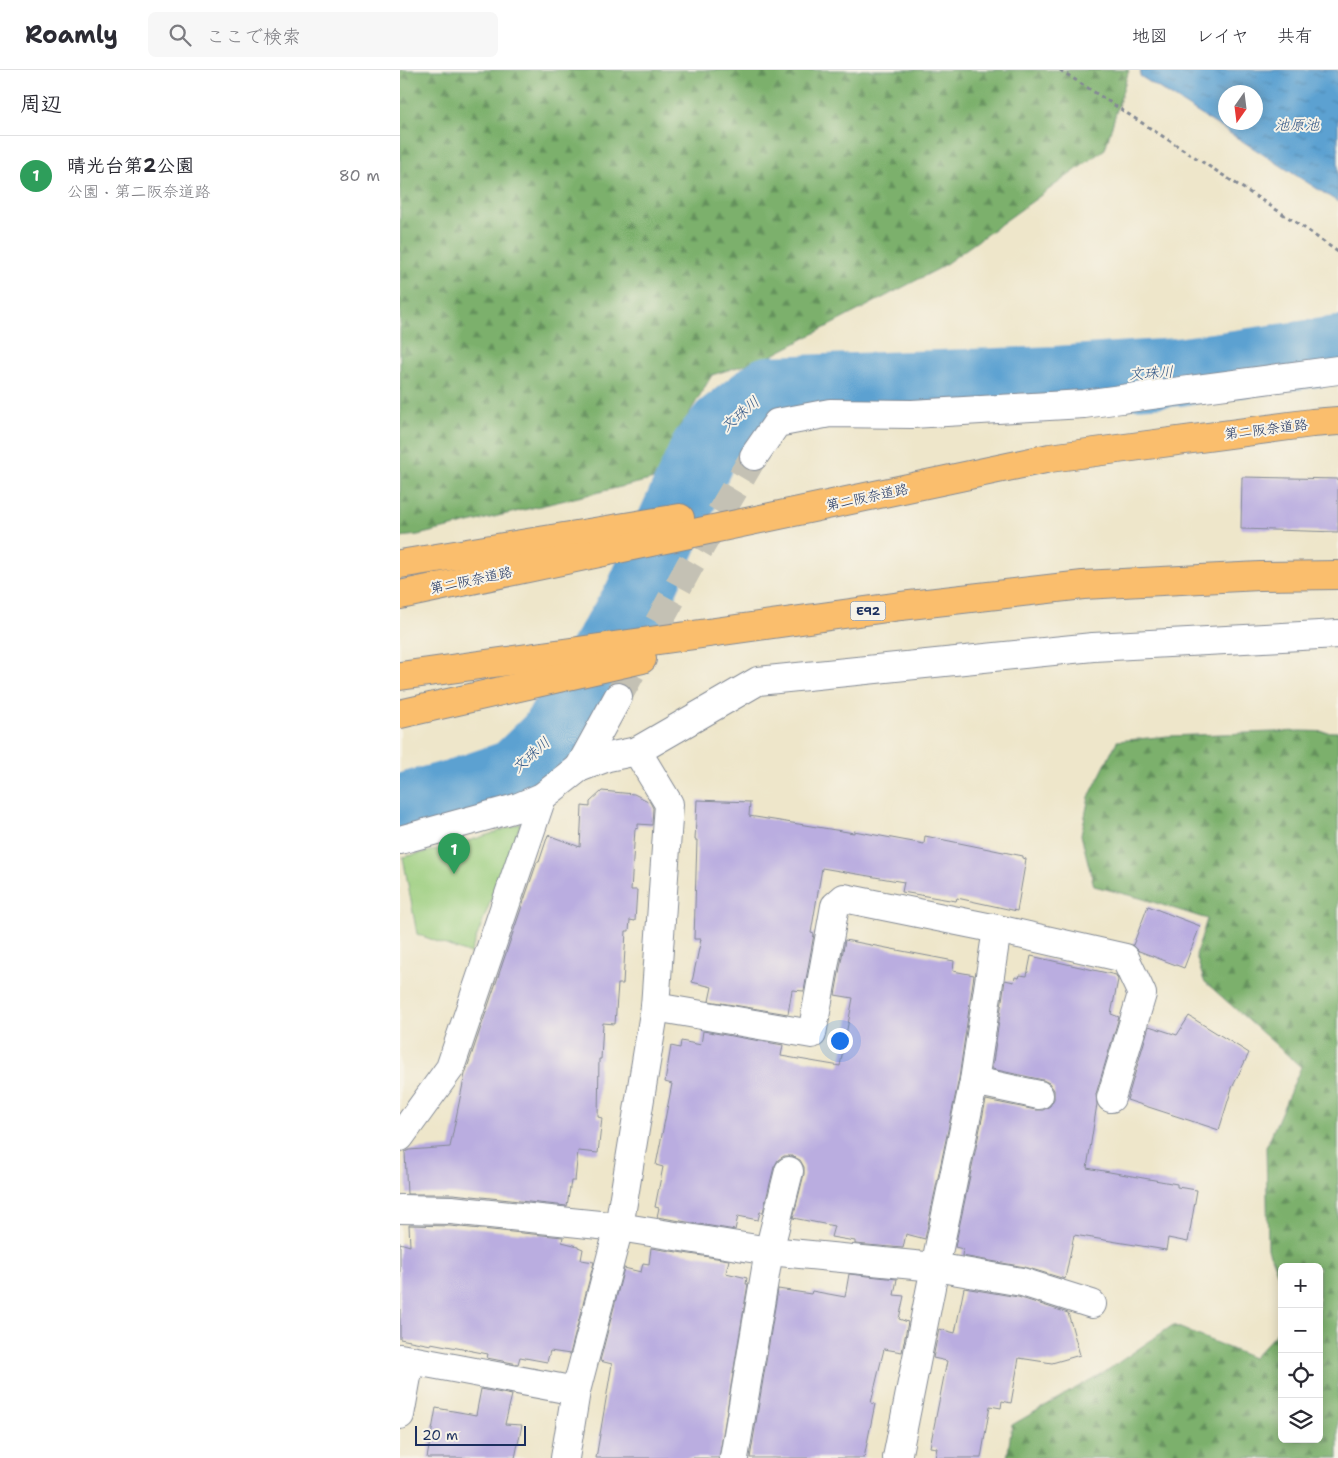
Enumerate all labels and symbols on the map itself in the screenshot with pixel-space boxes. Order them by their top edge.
north arrow [1218,85,1263,130]
water label: 池原池 [1274,115,1320,135]
water label: 文珠川 [1128,362,1174,384]
water label: 文珠川 [716,392,764,436]
street label: 第二阪奈道路 [1223,415,1309,443]
street label: 第二阪奈道路 [824,479,910,515]
street label: 第二阪奈道路 [428,562,514,598]
road number: E92 [850,602,886,620]
water label: 文珠川 [508,733,554,777]
pin: 1 [438,833,470,874]
your location [827,1028,853,1054]
scale bar [415,1423,526,1446]

